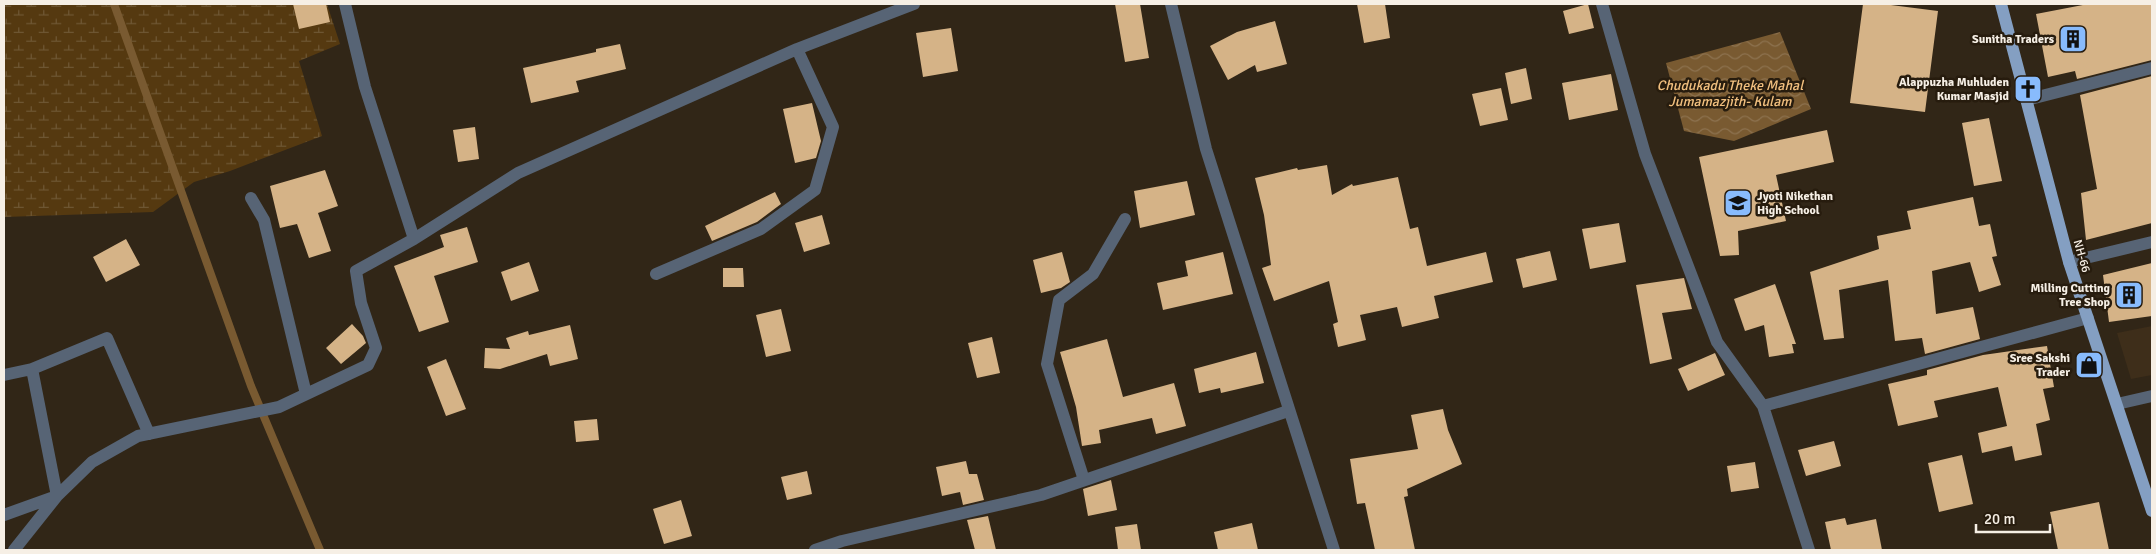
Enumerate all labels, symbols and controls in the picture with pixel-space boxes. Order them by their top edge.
building icon: Sunitha Traders [2058,24,2088,54]
place label: Sunitha Traders [1972,32,2055,47]
church icon: Alappuzha Muhluden Kumar Masjid [2013,74,2043,104]
place label: Alappuzha Muhluden Kumar Masjid [1899,75,2010,104]
water label: Chudukadu Theke Mahal Jumamazjith- Kulam [1657,77,1804,110]
school or university icon: Jyoti Nikethan High School [1723,188,1753,218]
place label: Jyoti Nikethan High School [1757,189,1834,218]
street label: NH-66 [2070,238,2093,274]
building icon: Milling Cutting Tree Shop [2114,280,2144,310]
place label: Milling Cutting Tree Shop [2031,281,2111,310]
shop icon: Sree Sakshi Trader [2074,350,2104,380]
place label: Sree Sakshi Trader [2010,351,2070,380]
scale bar [1976,502,2050,534]
text: 20 m [1984,510,2015,528]

